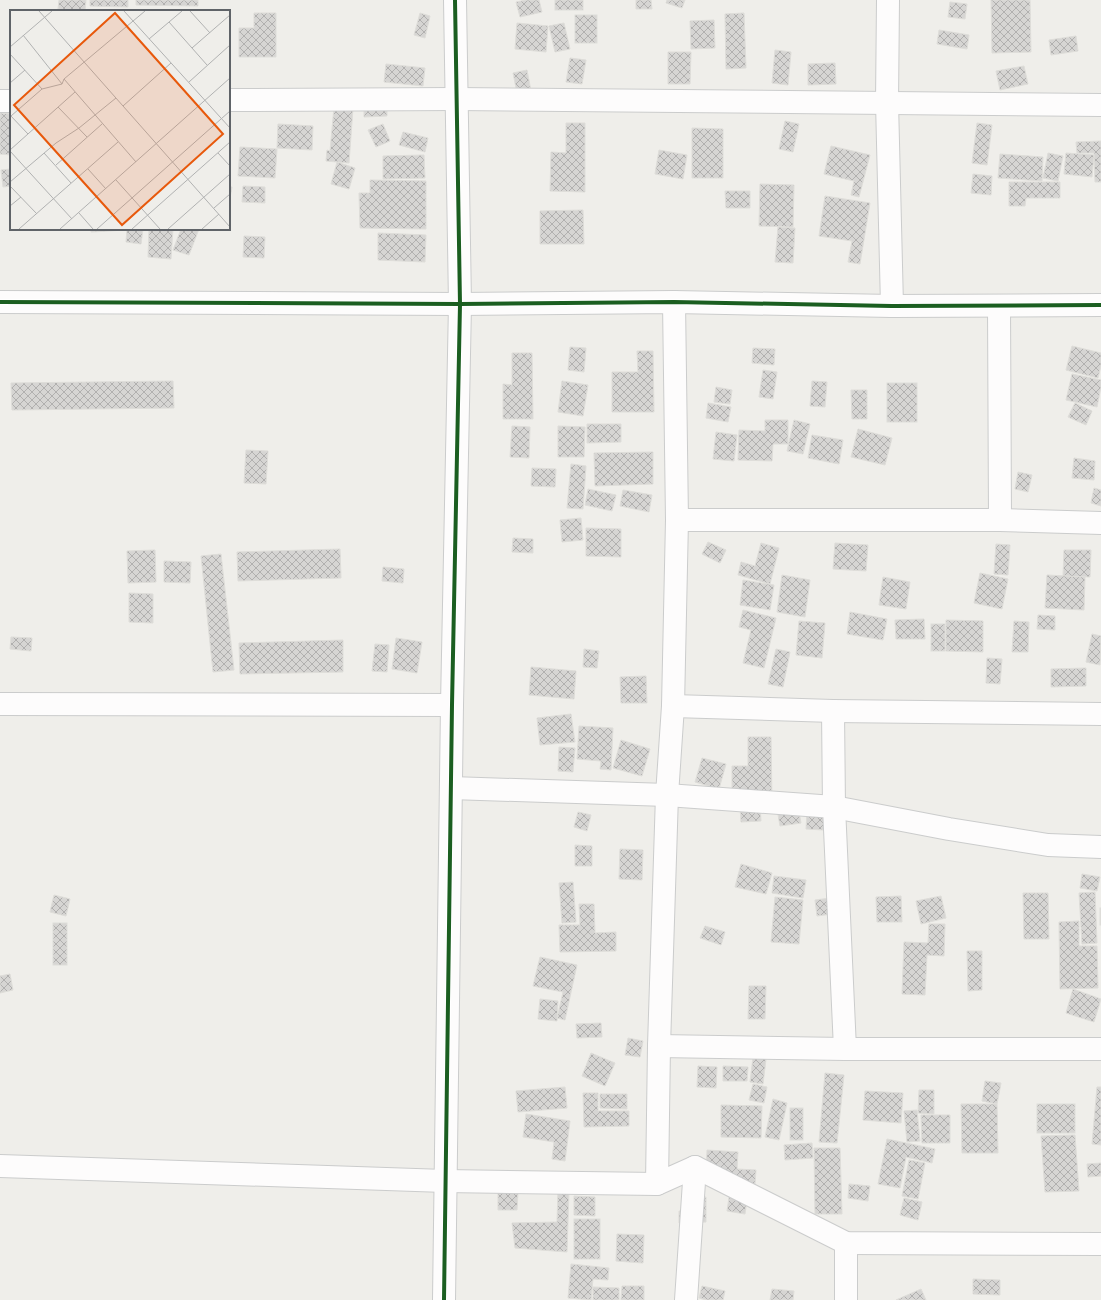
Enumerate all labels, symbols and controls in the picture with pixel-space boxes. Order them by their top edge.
inset map [10,10,230,230]

